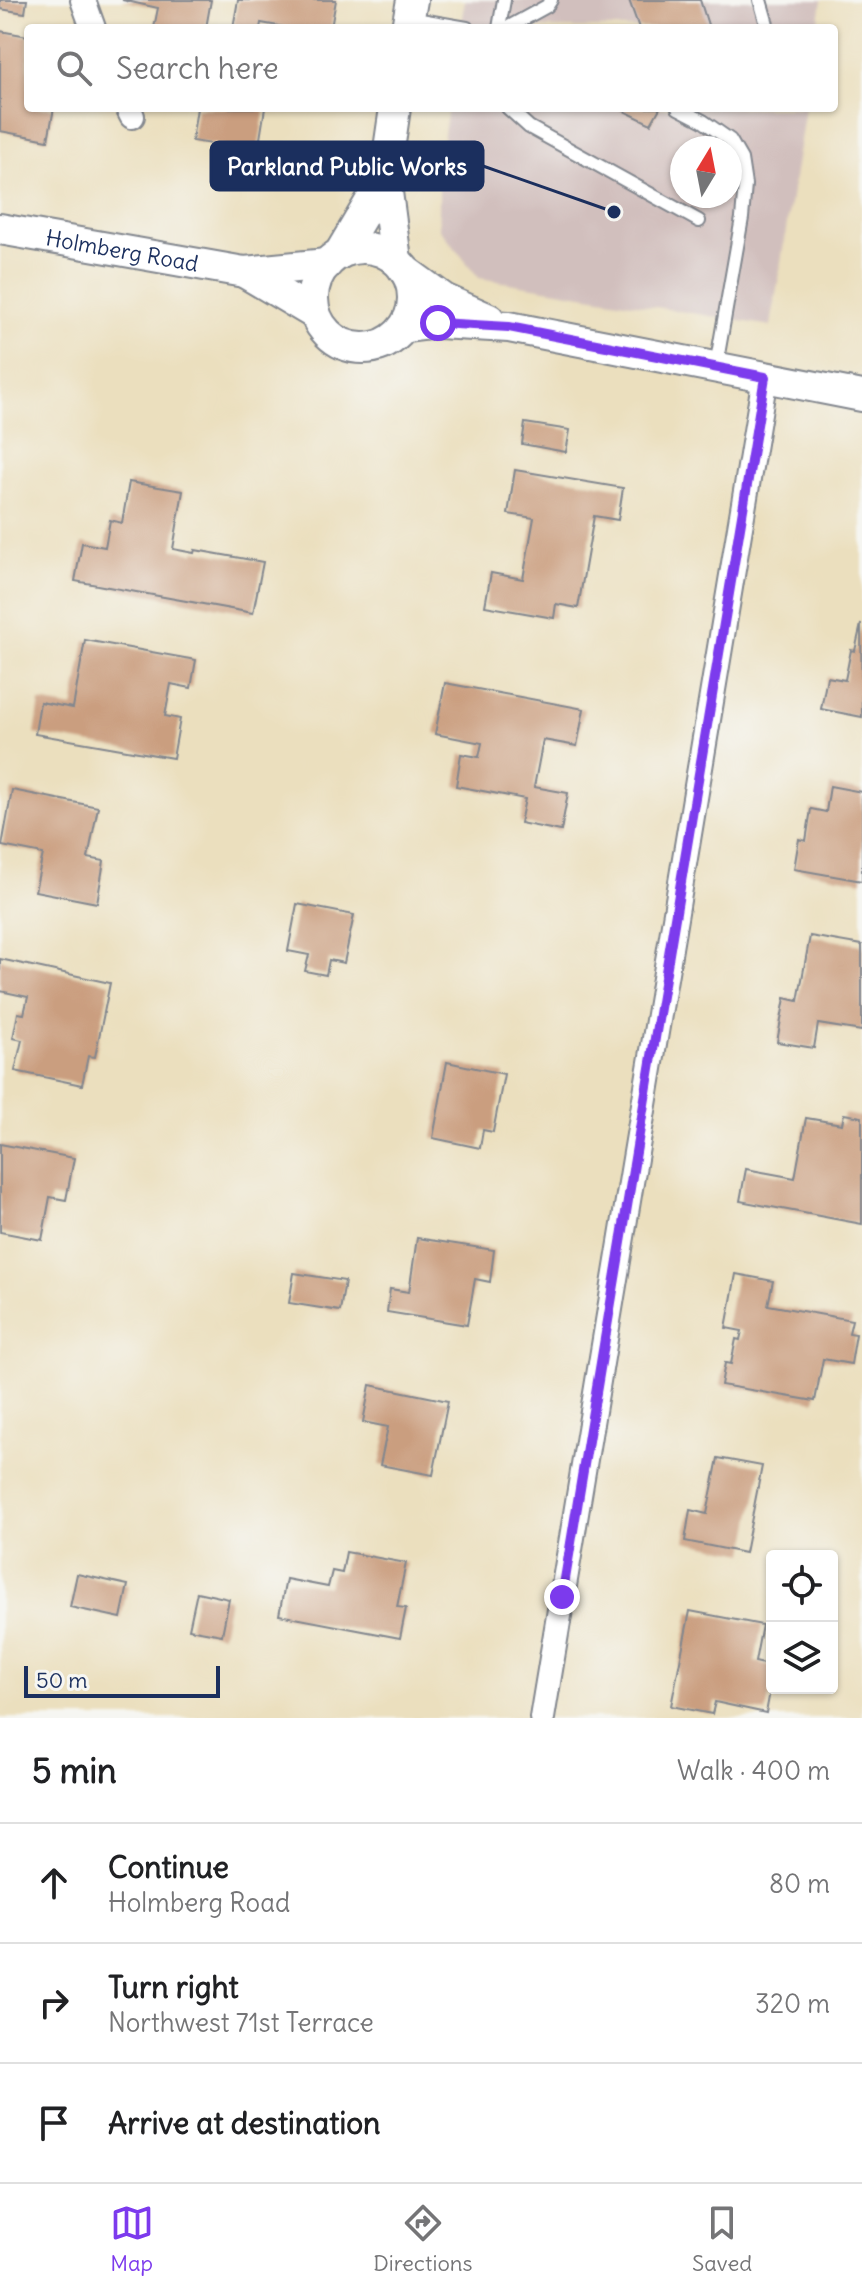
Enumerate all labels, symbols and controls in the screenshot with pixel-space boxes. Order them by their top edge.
search box [24,24,838,112]
icon: search [52,46,96,90]
text: Search here [116,49,279,87]
north arrow [670,136,742,208]
callout: Parkland Public Works [211,142,483,190]
text: Parkland Public Works [227,151,467,181]
street label: Holmberg Road [44,223,201,278]
route start [420,305,456,341]
map controls [766,1550,838,1694]
button: locate [766,1550,838,1622]
route end [544,1579,580,1615]
button: layers [766,1622,838,1694]
scale bar [24,1662,220,1698]
text: 50 m [36,1666,88,1694]
text: 5 min [32,1749,117,1792]
text: Walk · 400 m [677,1754,830,1787]
text: Continue [108,1848,229,1886]
icon: ahead [32,1861,76,1905]
text: 80 m [769,1867,830,1900]
text: Holmberg Road [108,1886,290,1919]
text: Turn right [108,1968,239,2006]
icon: right [32,1981,76,2025]
text: 320 m [755,1987,830,2020]
text: Northwest 71st Terrace [108,2006,374,2039]
icon: arrive [32,2101,76,2145]
text: Arrive at destination [108,2104,380,2142]
tab: Map [110,2201,154,2277]
tab: Directions [373,2201,473,2277]
tab: Saved [692,2201,752,2277]

